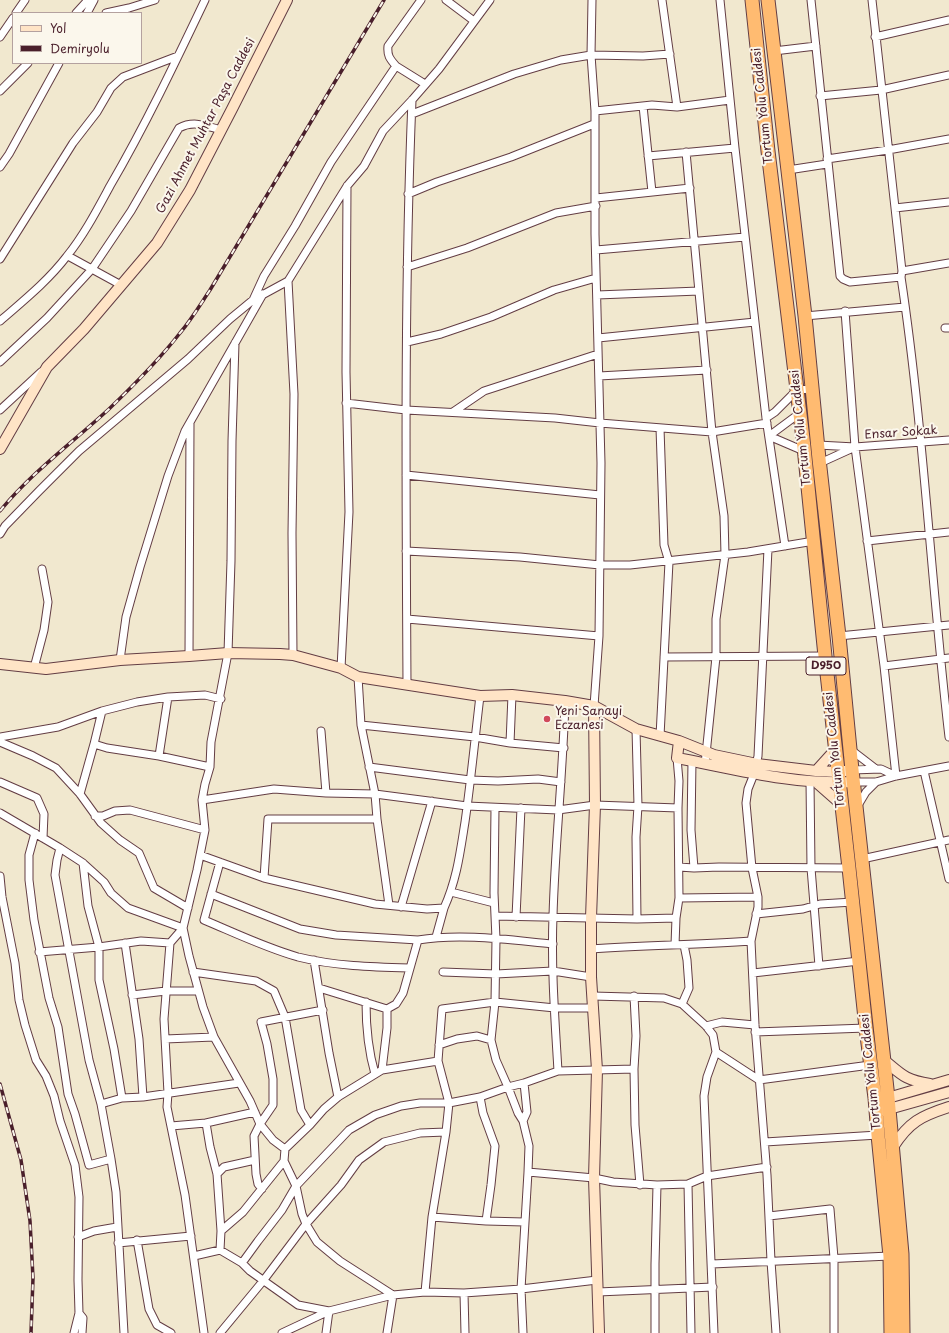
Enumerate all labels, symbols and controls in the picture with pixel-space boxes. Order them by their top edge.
legend [12,12,142,64]
text: Yol [50,19,66,37]
street label: Gazi Ahmet Muhtar Paşa Caddesi [154,36,258,216]
text: Demiryolu [50,39,110,57]
street label: Tortum Yolu Caddesi [750,47,776,165]
street label: Tortum Yolu Caddesi [788,369,814,487]
street label: Ensar Sokak [864,423,938,443]
road number: D950 [806,657,846,675]
street label: Tortum Yolu Caddesi [822,691,848,809]
place label: Yeni Sanayi Eczanesi [555,705,622,733]
marker: Yeni Sanayi Eczanesi [542,714,552,724]
street label: Tortum Yolu Caddesi [858,1013,884,1131]

